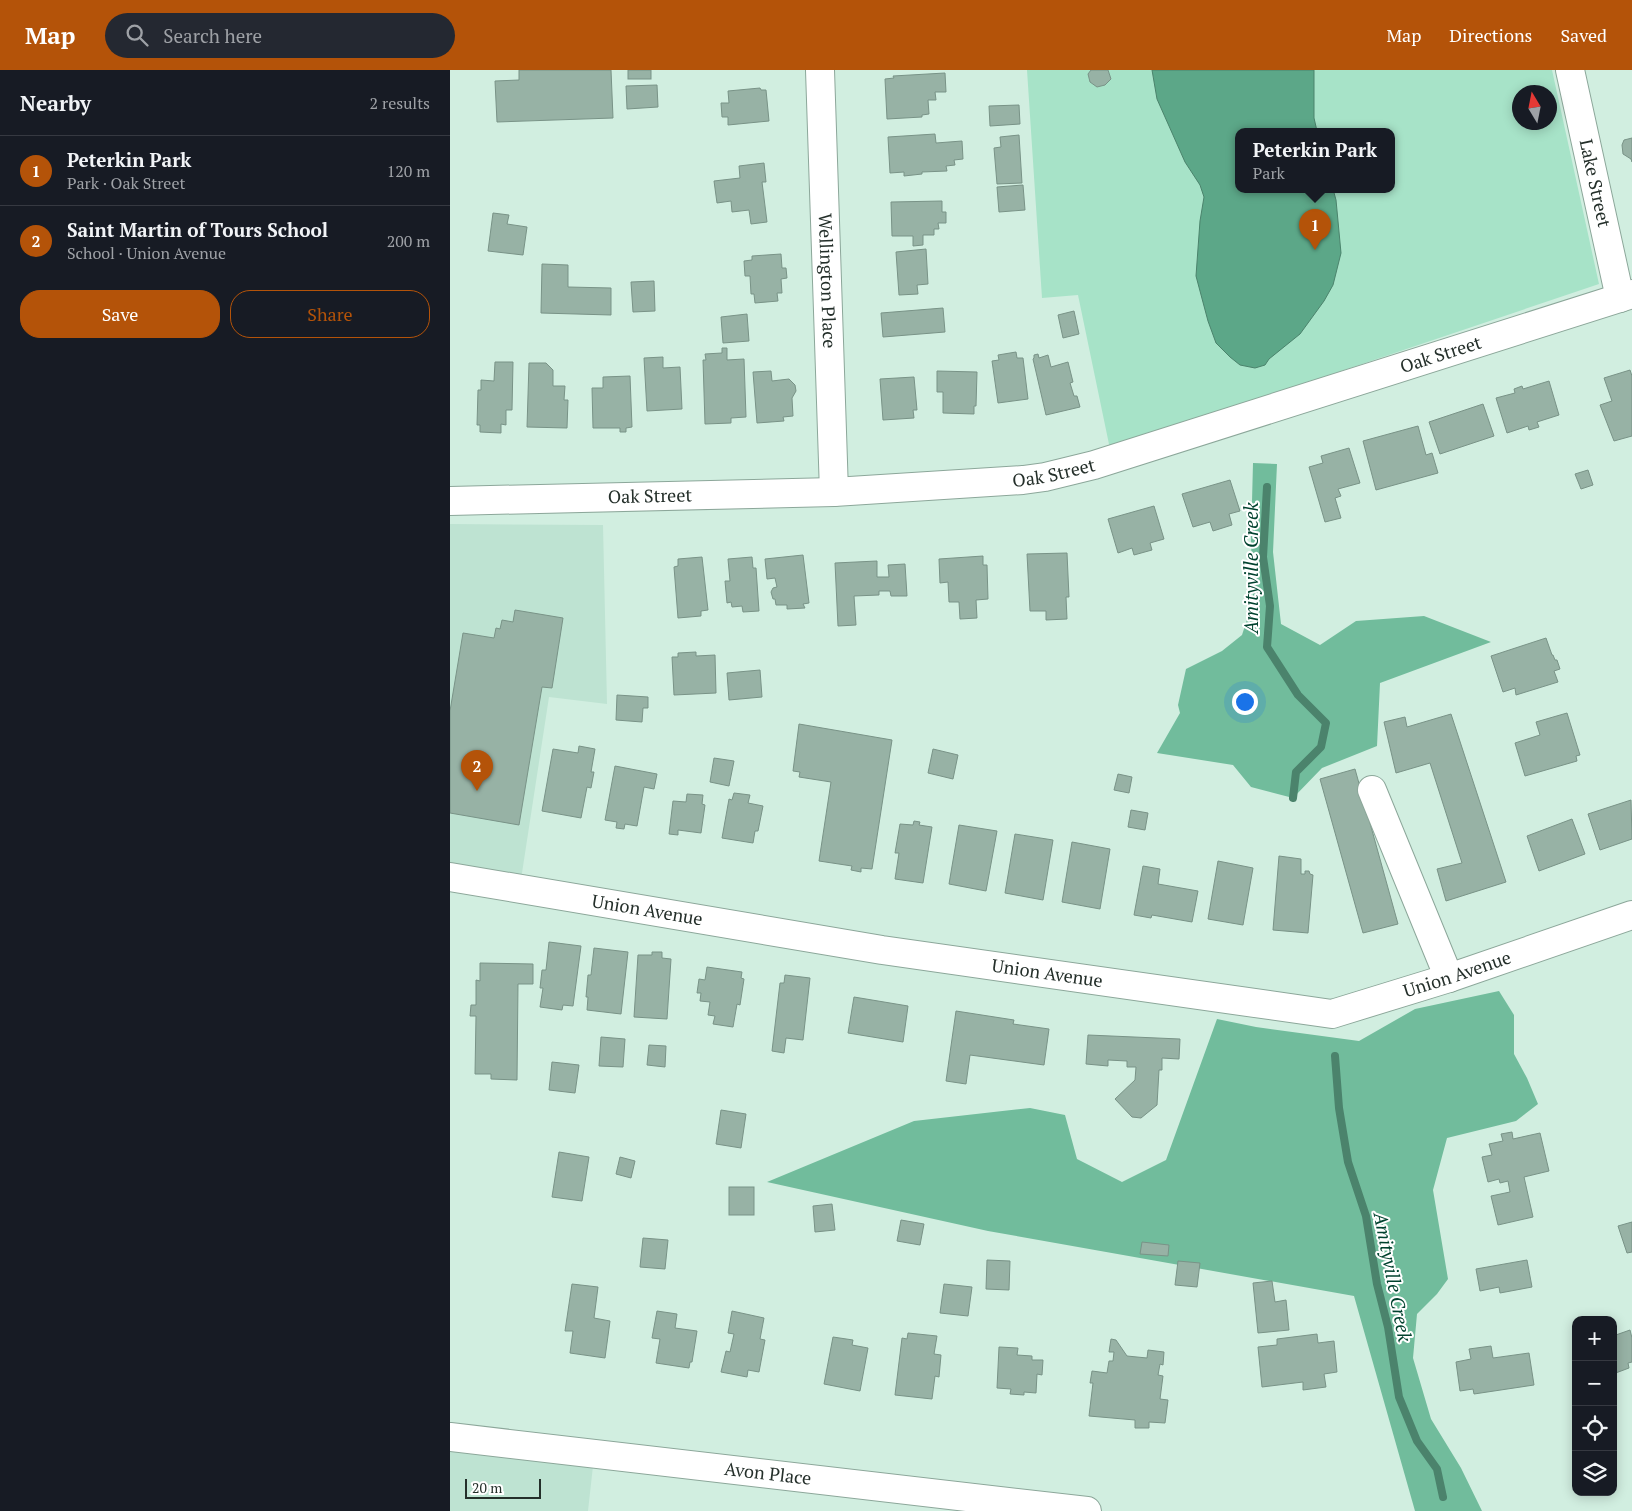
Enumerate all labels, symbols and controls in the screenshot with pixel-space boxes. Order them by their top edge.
search box [105,13,455,58]
text: Map [25,19,75,51]
icon: search [123,21,151,49]
text: Search here [163,23,262,48]
text: Map [1386,23,1421,47]
text: Directions [1449,23,1532,47]
text: Saved [1560,23,1607,47]
north arrow [1512,85,1557,130]
text: Nearby [20,89,91,117]
text: 2 results [370,92,430,114]
popup [1235,128,1395,193]
text: Peterkin Park [1253,137,1377,162]
street label: Lake Street [1575,137,1617,230]
text: Peterkin Park [67,147,191,172]
text: 1 [31,160,41,182]
text: 120 m [387,160,430,182]
text: Park [1253,162,1285,184]
text: Park · Oak Street [67,172,185,194]
pin: 1 [1299,209,1331,250]
street label: Wellington Place [814,213,842,349]
text: Saint Martin of Tours School [67,217,328,242]
text: 2 [31,230,41,252]
text: 200 m [387,230,430,252]
text: School · Union Avenue [67,242,226,264]
button: Save [20,290,220,338]
button: Share [230,290,430,338]
street label: Oak Street [1397,330,1485,378]
street label: Oak Street [1012,452,1098,492]
street label: Oak Street [608,482,693,508]
water label: Amityville Creek [1238,501,1263,635]
your location [1232,689,1258,715]
pin: 2 [461,750,493,791]
street label: Union Avenue [590,888,705,930]
street label: Union Avenue [1400,945,1514,1002]
street label: Union Avenue [990,953,1104,992]
water label: Amityville Creek [1368,1209,1418,1345]
map controls [1572,1316,1617,1496]
button: + [1572,1316,1617,1361]
button: − [1572,1361,1617,1406]
button: locate [1572,1406,1617,1451]
button: layers [1572,1451,1617,1496]
street label: Avon Place [723,1456,813,1490]
scale bar [465,1476,541,1499]
text: 20 m [472,1478,502,1497]

